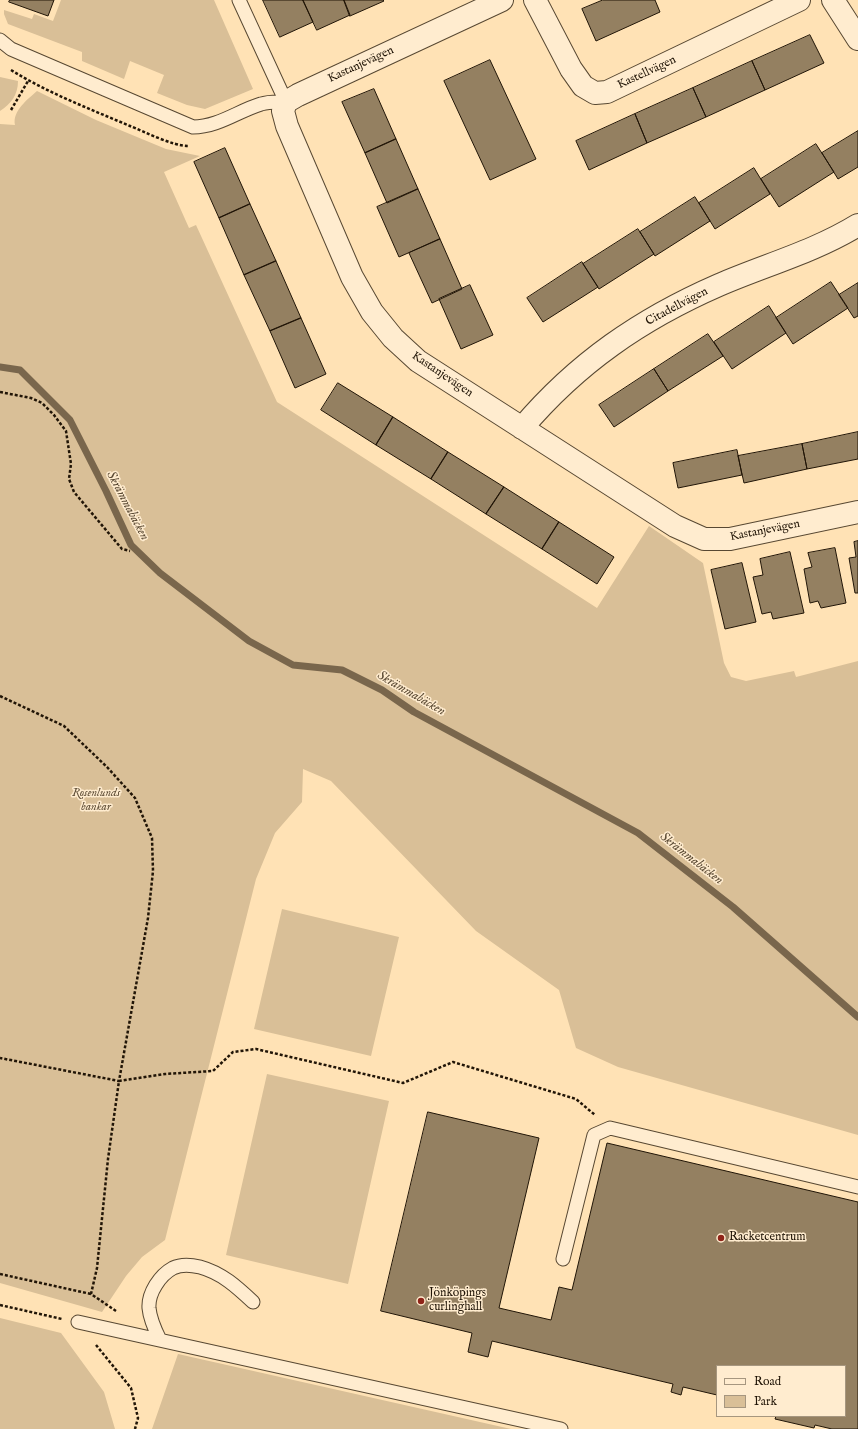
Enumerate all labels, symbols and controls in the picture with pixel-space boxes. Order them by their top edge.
street label: Kastanjevägen [326,43,396,87]
street label: Kastellvägen [615,53,679,93]
street label: Citadellvägen [644,285,710,329]
street label: Kastanjevägen [409,349,475,401]
water label: Skrämmabäcken [102,469,152,543]
street label: Kastanjevägen [729,517,801,545]
water label: Skrämmabäcken [374,668,448,720]
park label: Rosenlunds bankar [72,787,120,815]
water label: Skrämmabäcken [656,829,726,889]
place label: Racketcentrum [729,1231,805,1245]
marker: Racketcentrum [716,1233,726,1243]
place label: Jönköpings curlinghall [429,1287,486,1315]
marker: Jönköpings curlinghall [416,1296,426,1306]
legend [716,1365,846,1417]
text: Road [754,1374,781,1389]
text: Park [754,1394,777,1409]

